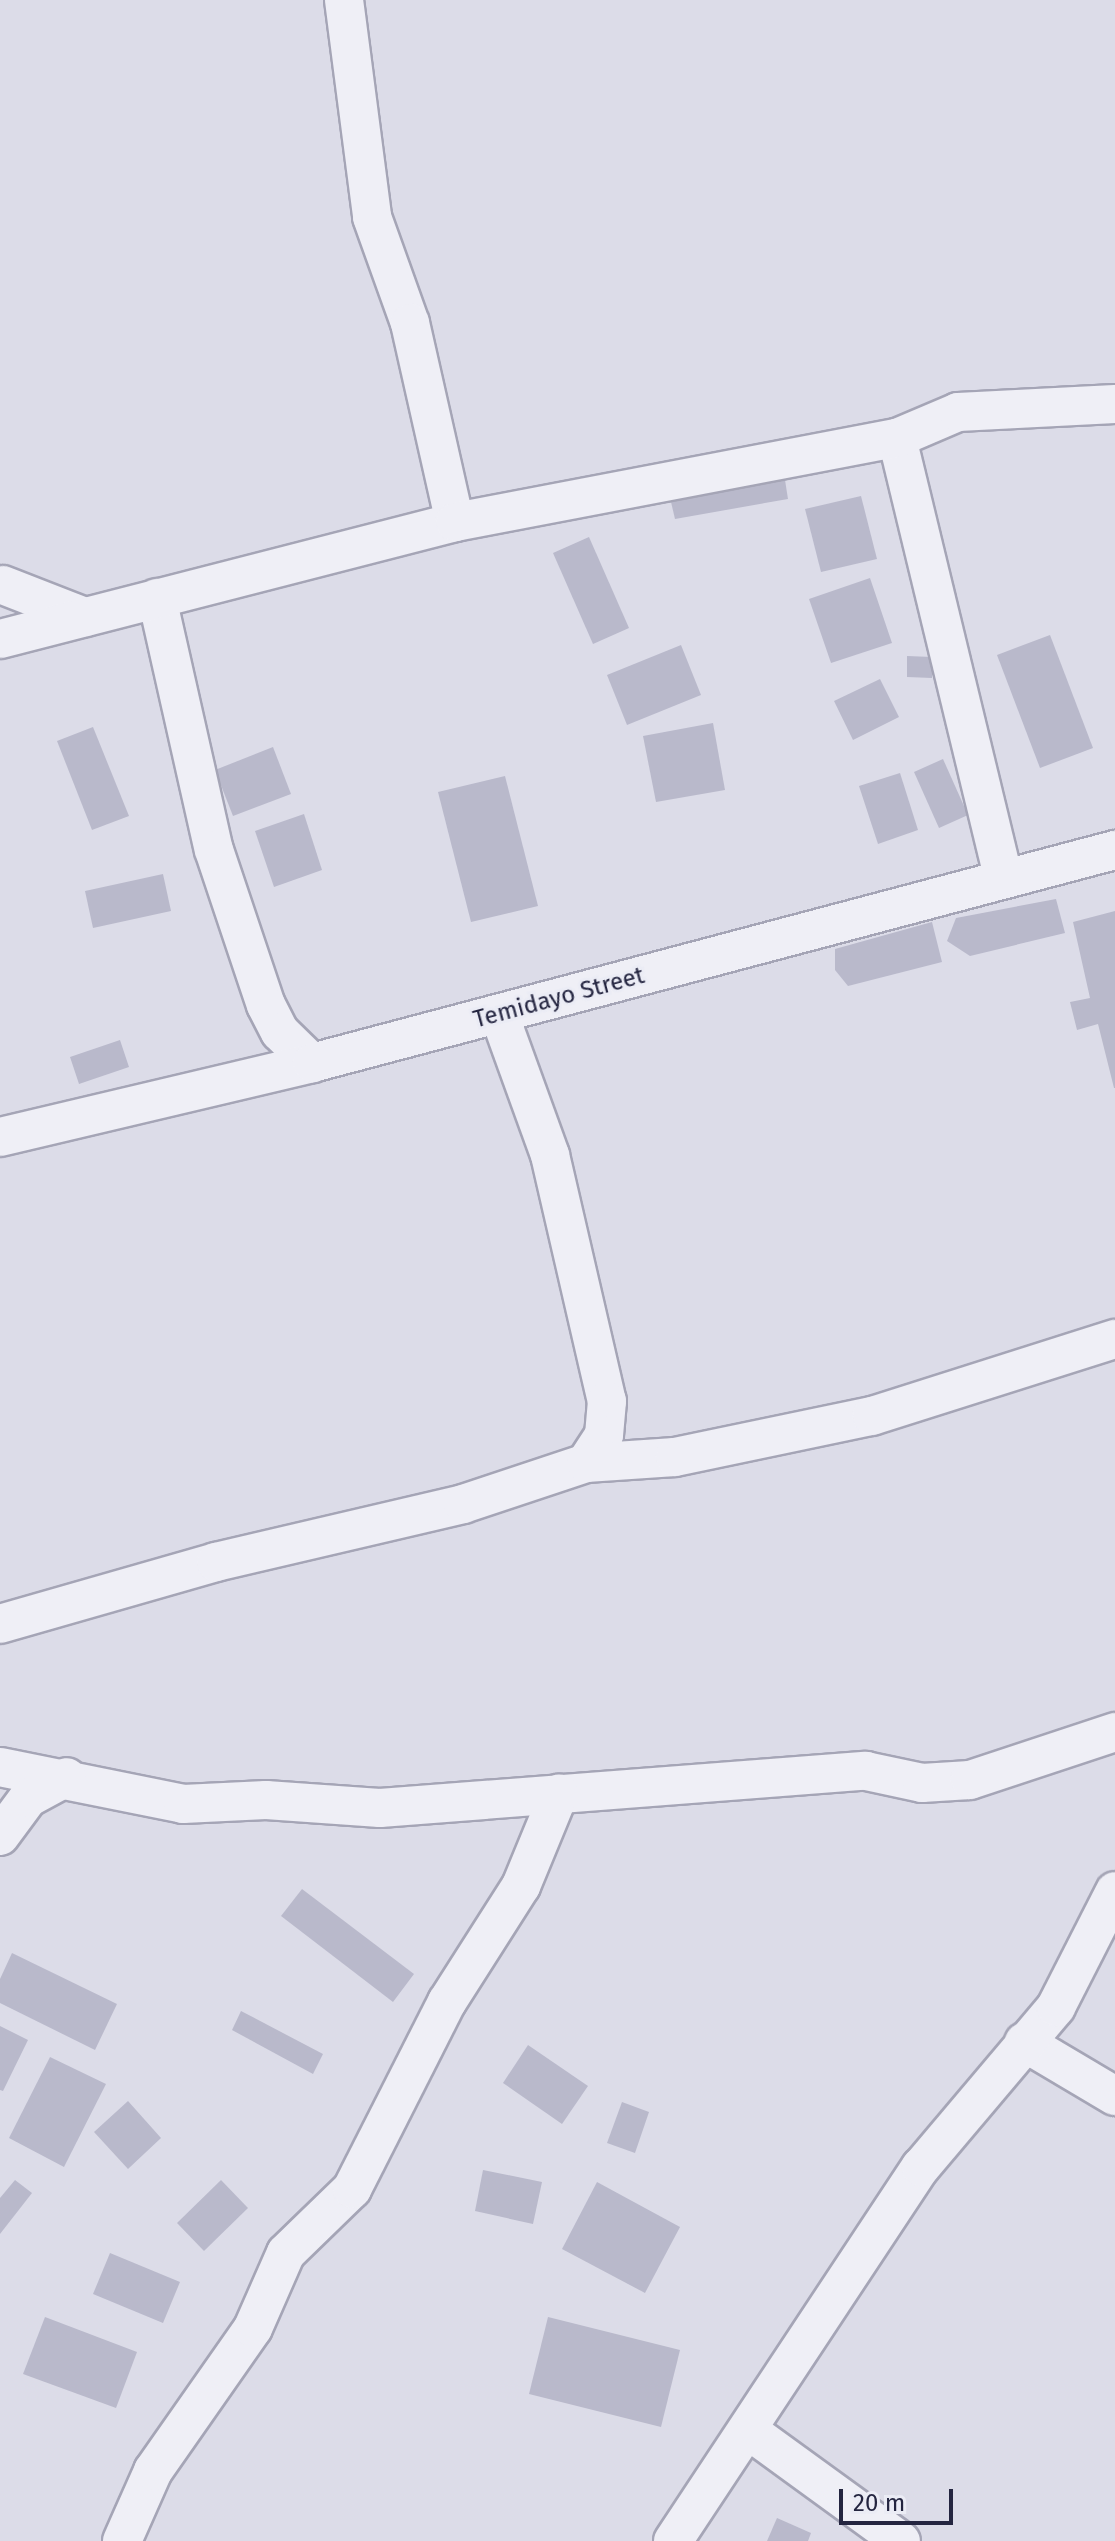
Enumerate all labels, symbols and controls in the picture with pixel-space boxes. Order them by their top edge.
street label: Temidayo Street [470,961,648,1035]
scale bar [843,2473,957,2523]
text: 20 m [853,2489,905,2517]

